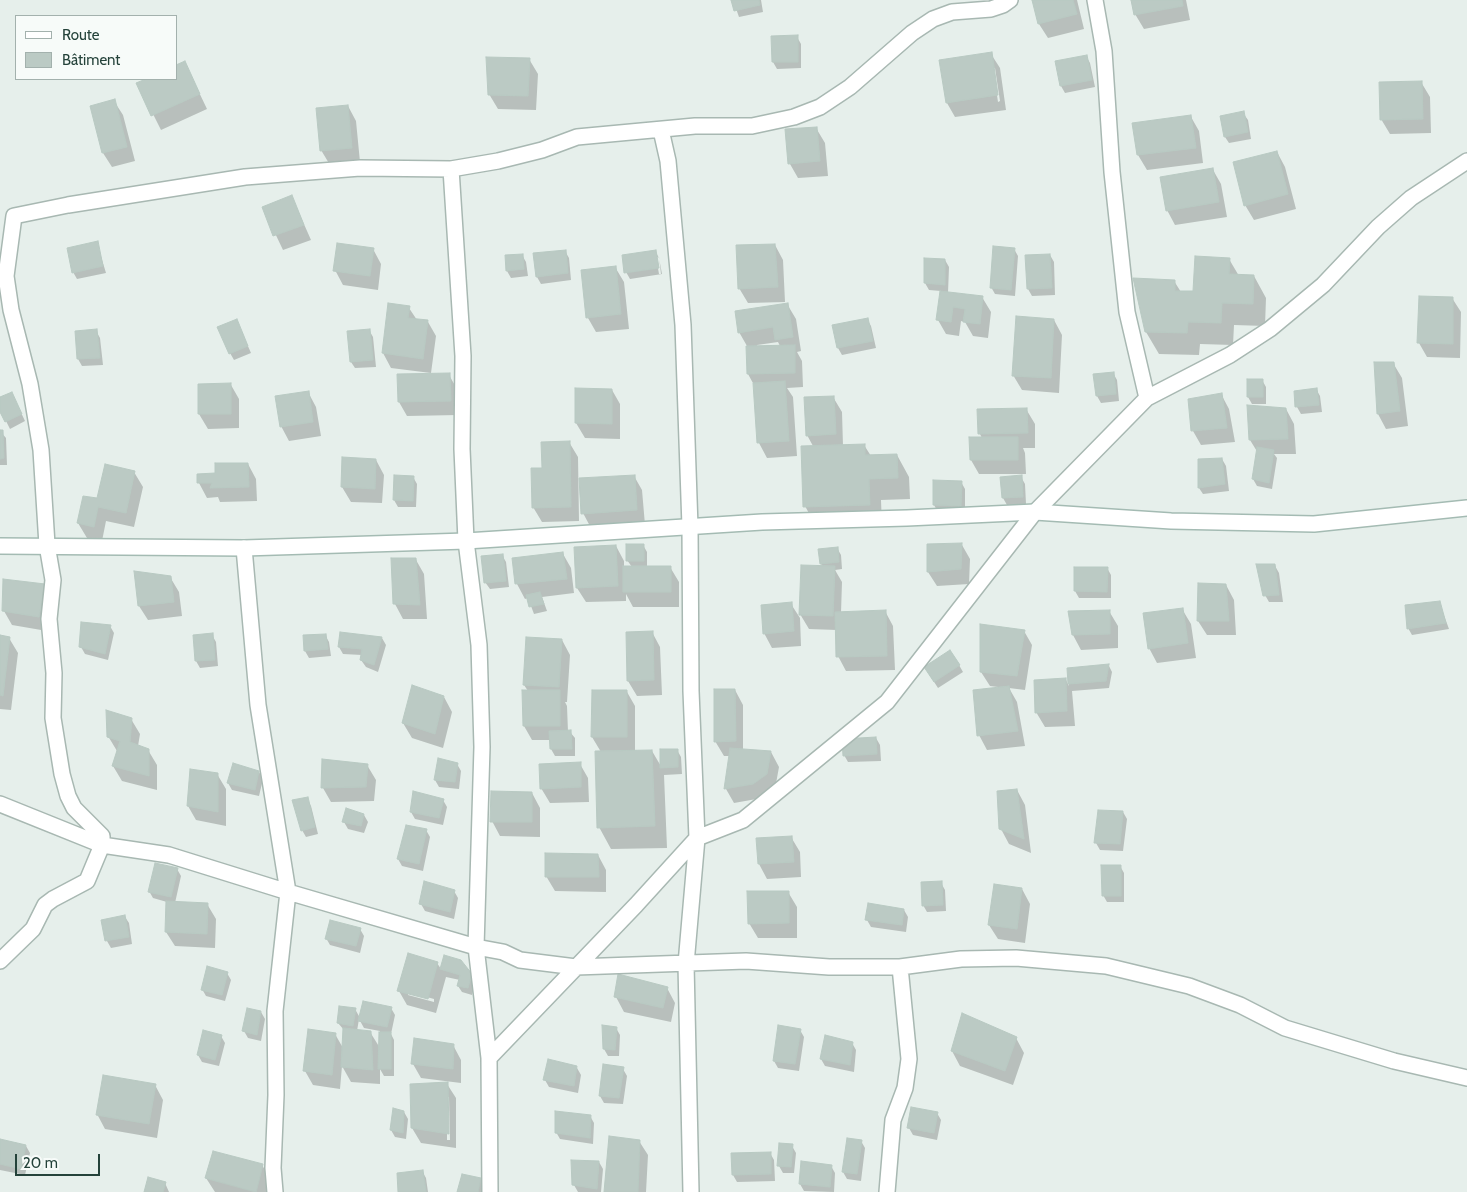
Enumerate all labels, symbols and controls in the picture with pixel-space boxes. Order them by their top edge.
legend [15,15,178,80]
text: Route [62,26,100,44]
text: Bâtiment [62,51,120,69]
scale bar [18,1144,102,1176]
text: 20 m [23,1154,58,1172]

